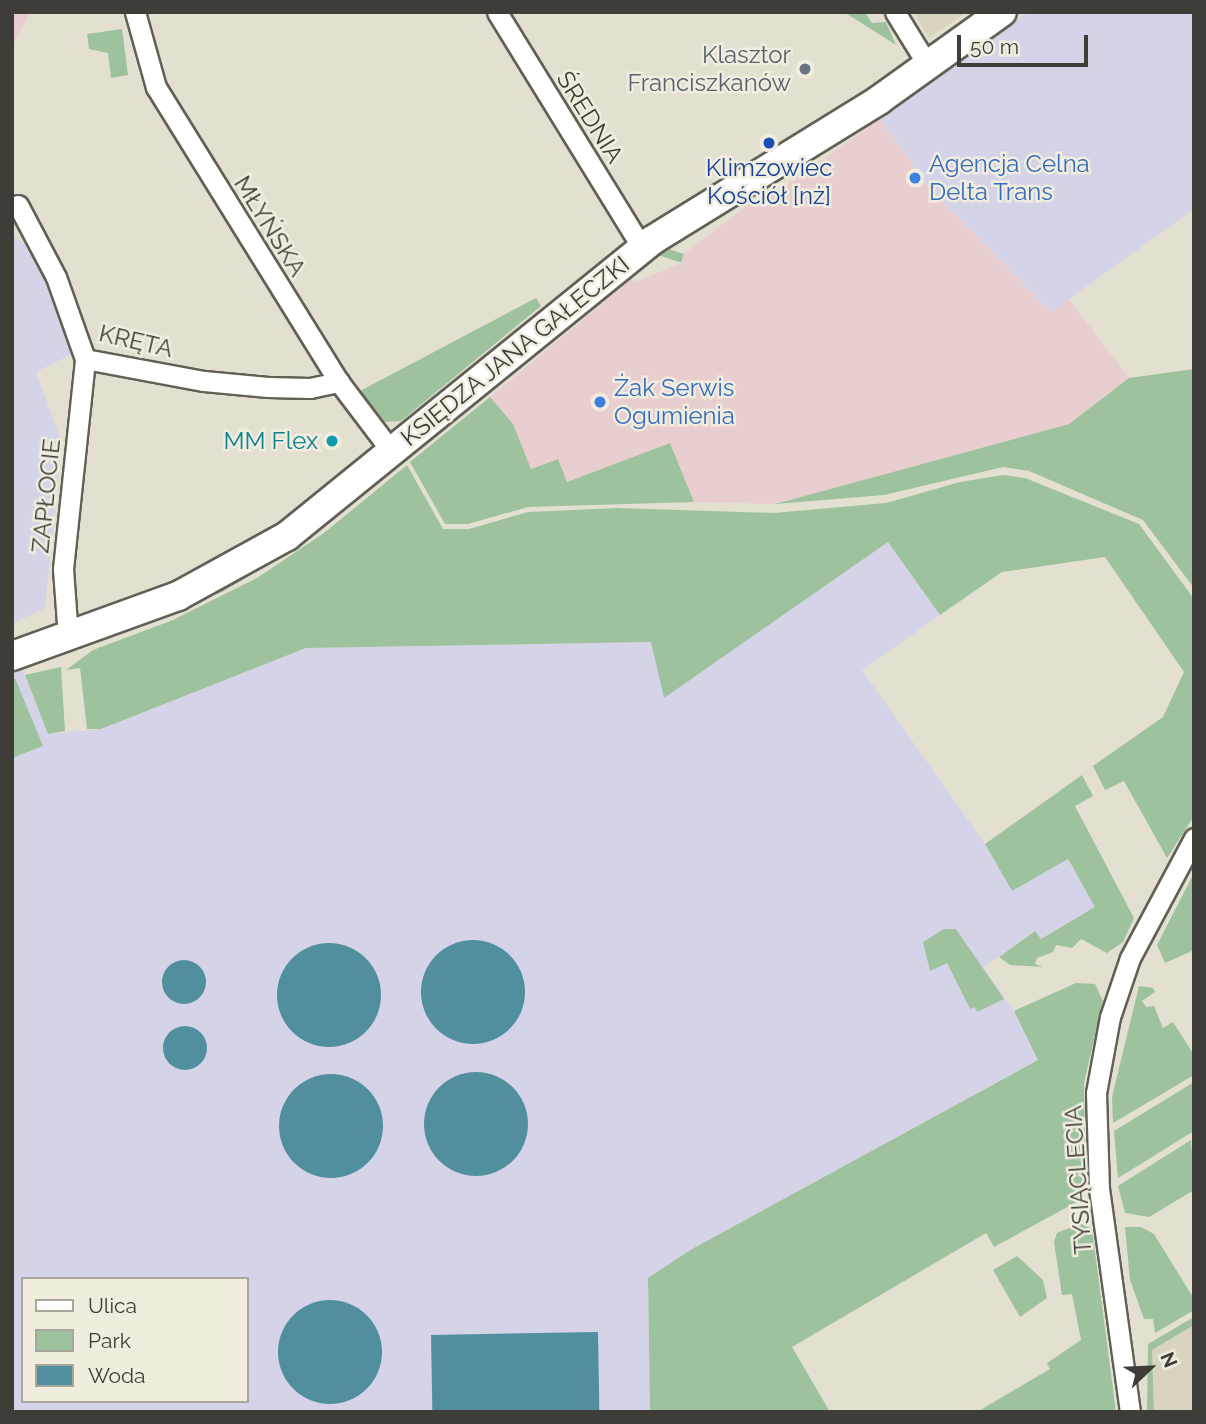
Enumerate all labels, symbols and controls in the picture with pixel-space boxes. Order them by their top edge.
scale bar [961,21,1092,65]
text: 50 m [970,34,1019,59]
place label: Klasztor Franciszkanów [627,41,791,97]
marker: Klasztor Franciszkanów [797,61,813,77]
street label: ŚREDNIA [551,66,629,168]
marker: Klimzowiec Kościół [nż] [761,135,777,151]
place label: Agencja Celna Delta Trans [929,150,1090,206]
place label: Klimzowiec Kościół [nż] [706,154,832,210]
marker: Agencja Celna Delta Trans [907,170,923,186]
street label: MŁYŃSKA [228,171,312,281]
street label: KSIĘDZA JANA GAŁECZKI [394,249,636,453]
street label: KRĘTA [96,319,176,363]
place label: Żak Serwis Ogumienia [614,374,735,430]
marker: Żak Serwis Ogumienia [592,394,608,410]
place label: MM Flex [223,427,318,455]
marker: MM Flex [324,433,340,449]
street label: ZAPŁOCIE [26,437,66,555]
street label: TYSIĄCLECIA [1058,1105,1098,1255]
legend [21,1277,248,1403]
text: Ulica [88,1293,137,1318]
text: Park [88,1328,131,1353]
north arrow [1115,1333,1185,1403]
text: N [1156,1349,1182,1371]
text: Woda [88,1363,146,1388]

